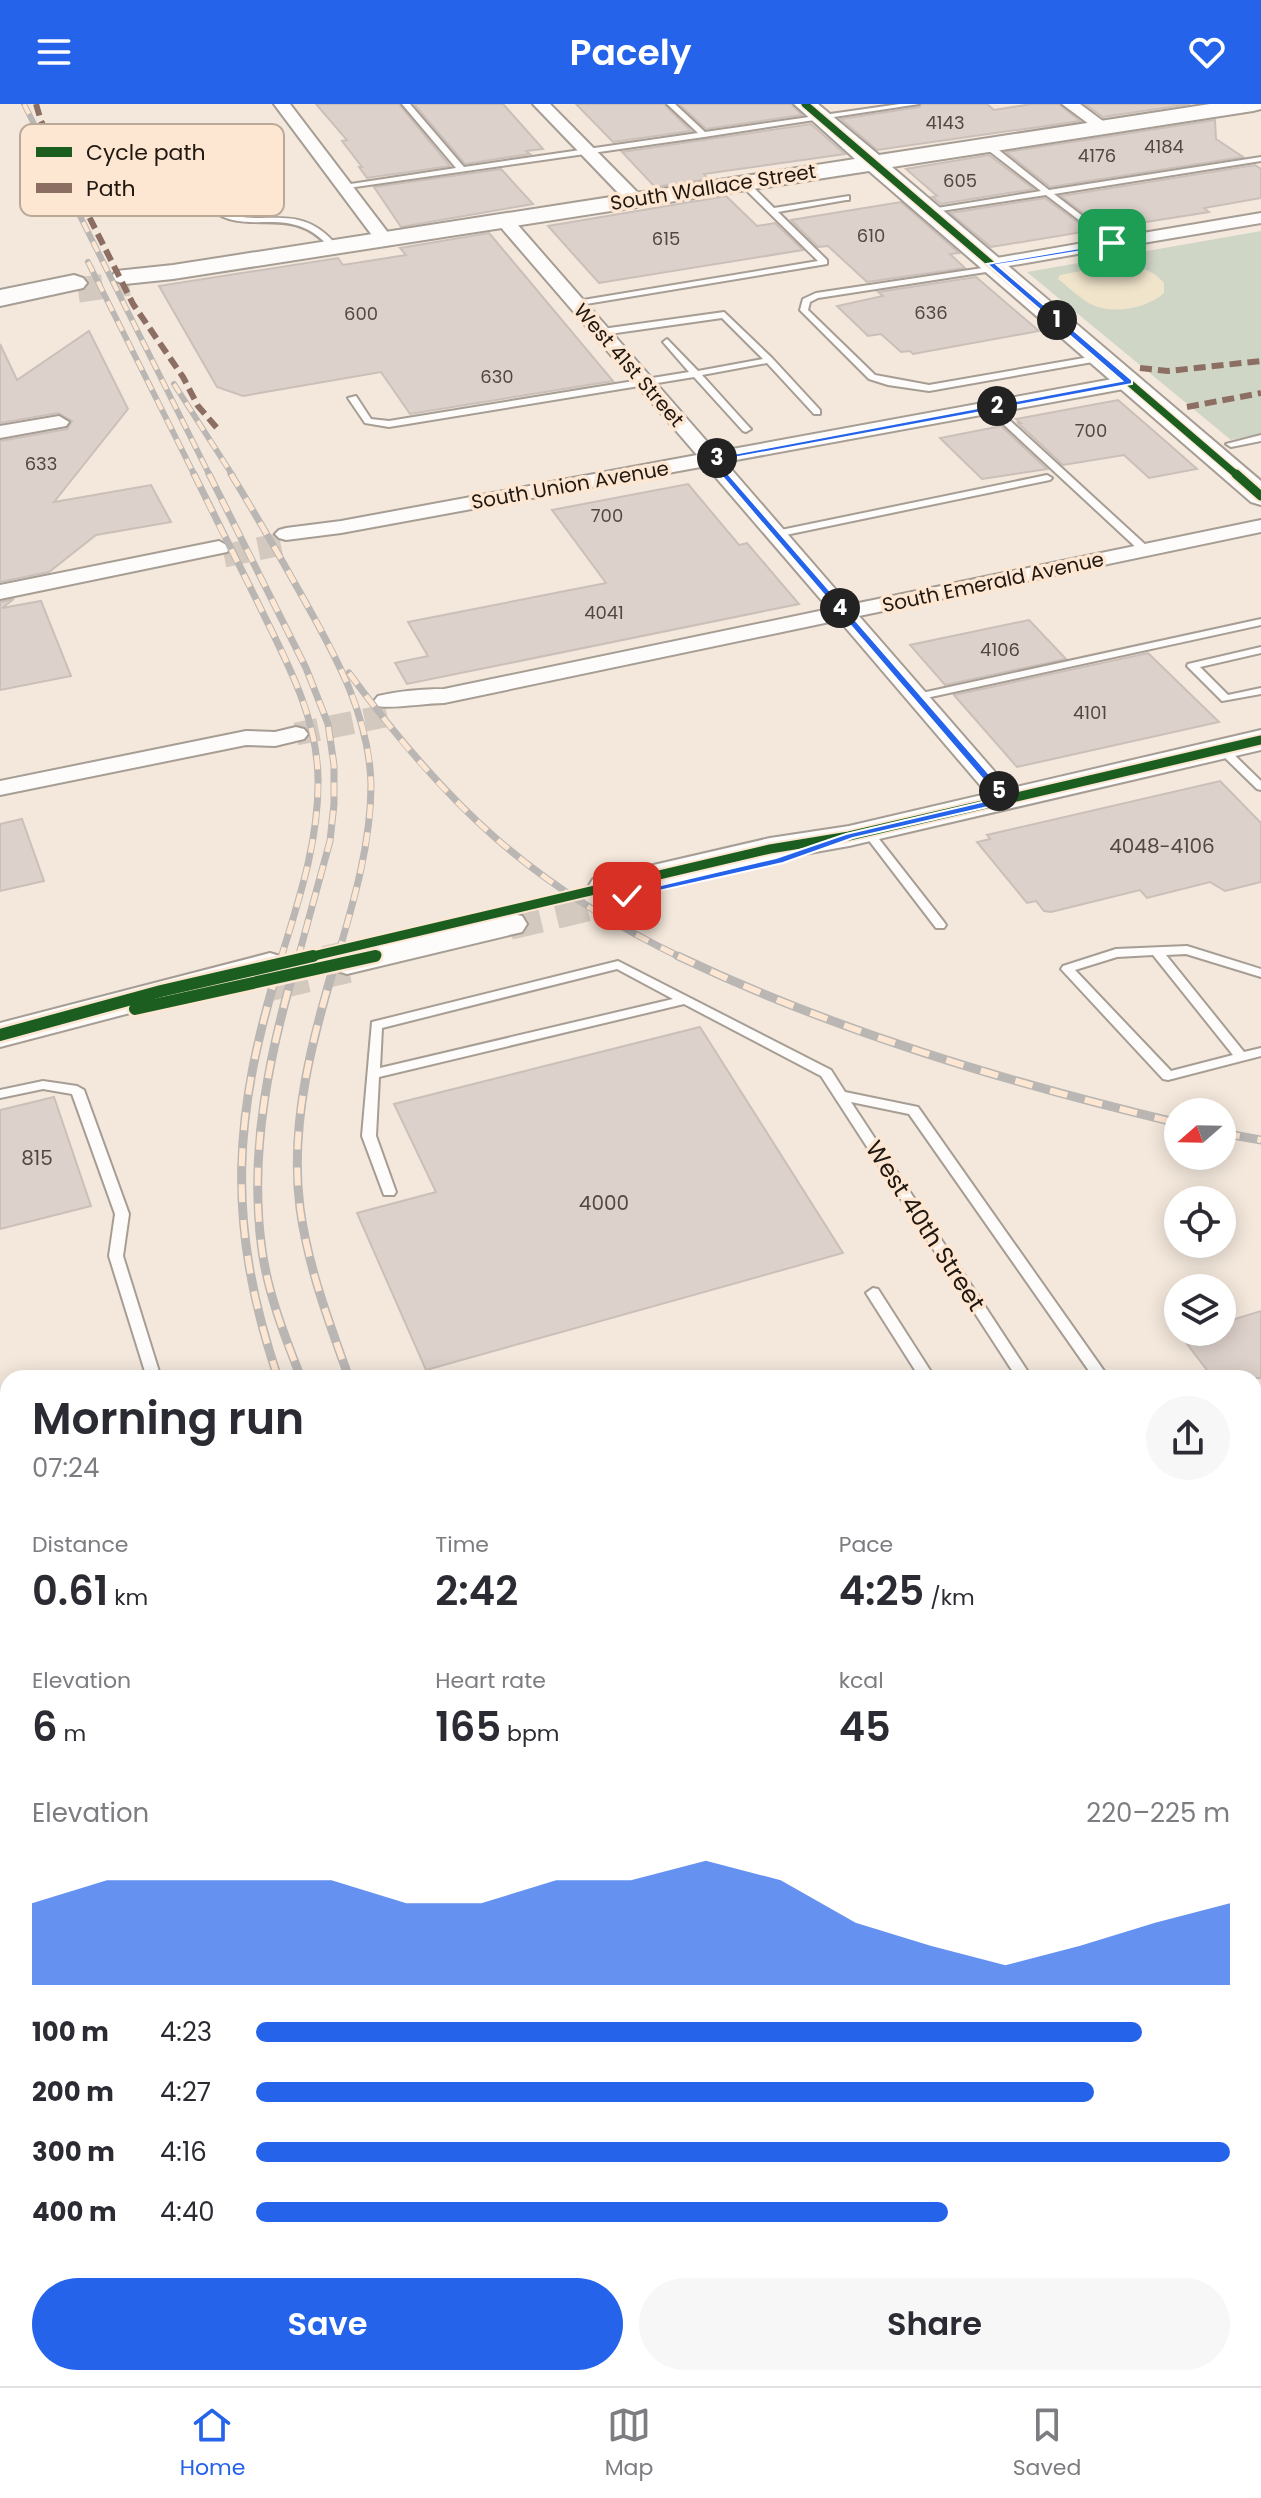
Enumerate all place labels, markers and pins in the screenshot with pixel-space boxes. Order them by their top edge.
pin [1078,209,1146,277]
pin: 1 [1037,300,1077,340]
pin: 2 [977,386,1017,426]
pin: 3 [697,438,737,478]
pin: 4 [820,588,860,628]
pin: 5 [979,771,1019,811]
pin [593,862,661,930]

